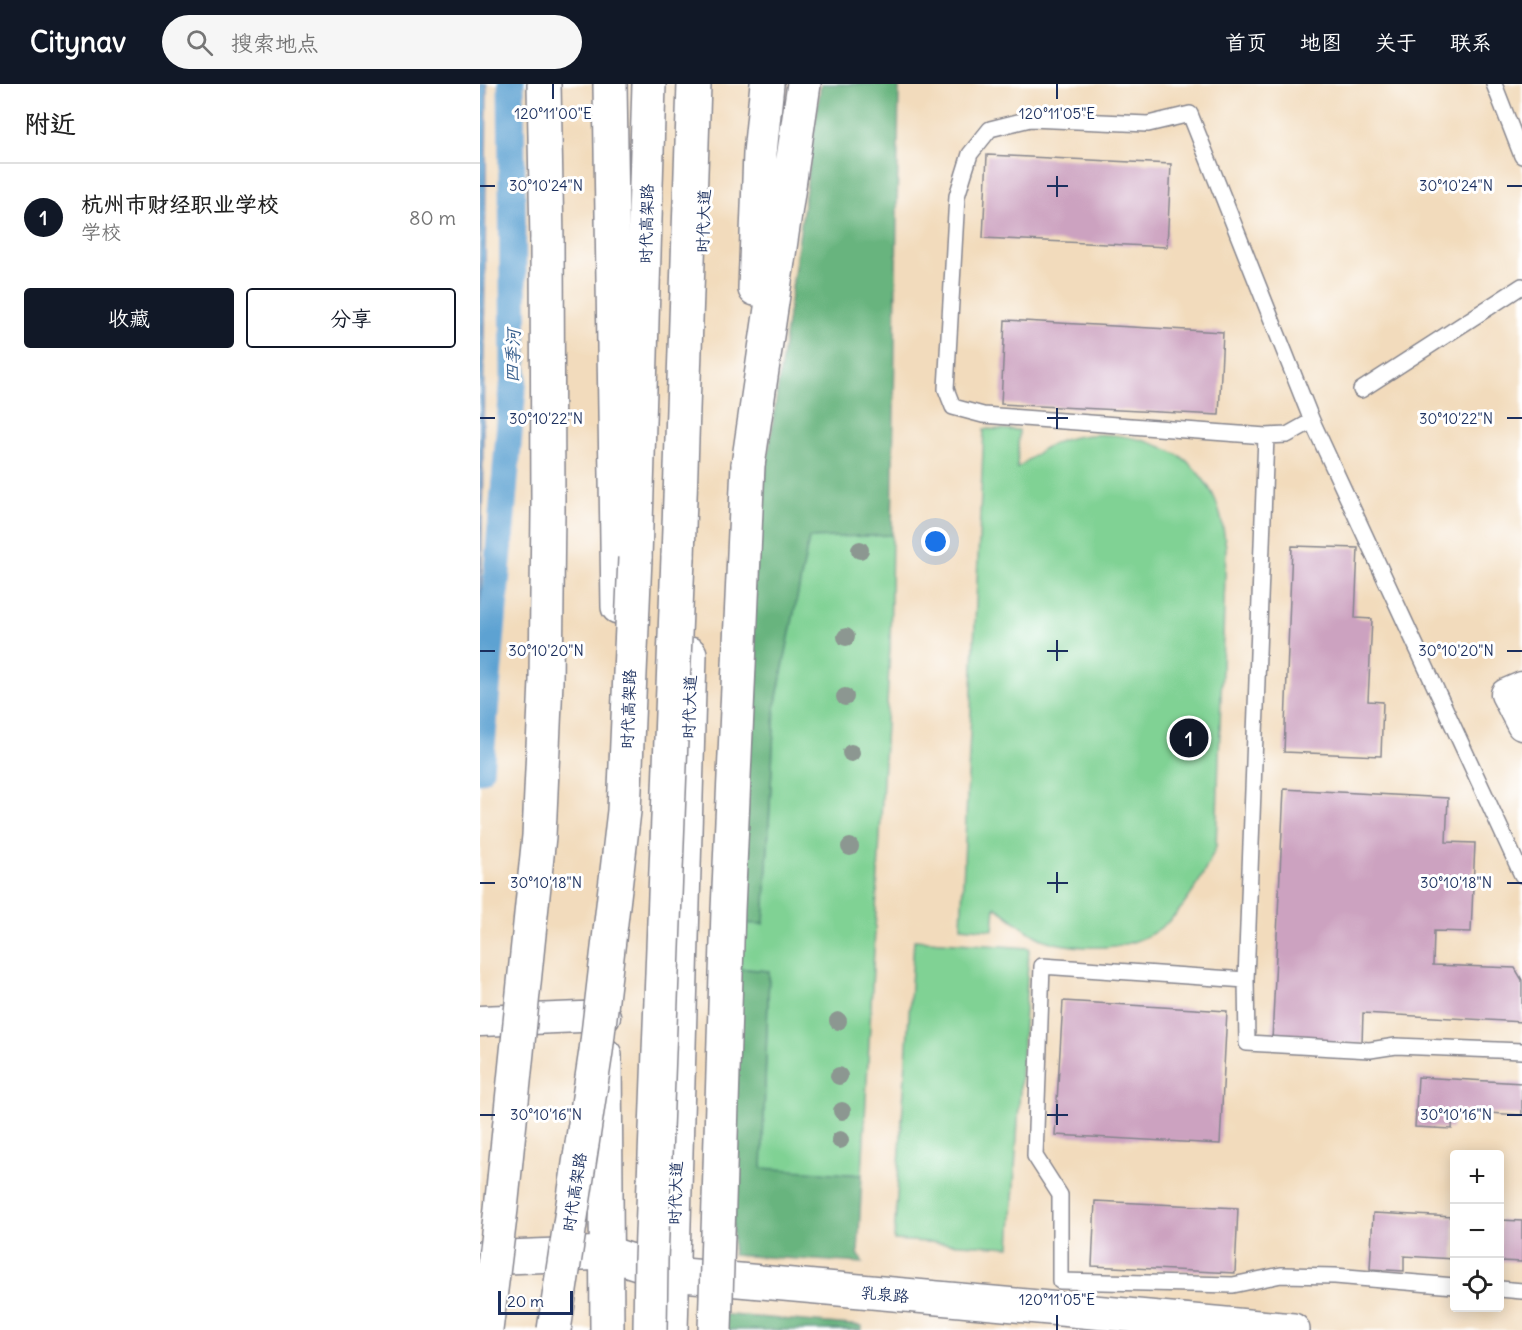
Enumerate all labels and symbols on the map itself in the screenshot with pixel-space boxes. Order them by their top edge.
text: 120°11'00"E [514,104,592,123]
text: 120°11'05"E [1019,104,1095,123]
text: 30°10'24"N [509,176,583,195]
text: 30°10'24"N [1419,176,1493,195]
street label: 时代高架路 [635,184,657,264]
street label: 时代大道 [692,189,714,253]
water label: 四季河 [501,326,525,383]
text: 30°10'22"N [509,409,583,428]
text: 30°10'22"N [1419,409,1493,428]
your location [921,527,950,556]
text: 30°10'20"N [508,641,584,660]
text: 30°10'20"N [1418,641,1494,660]
street label: 时代高架路 [617,669,639,749]
street label: 时代大道 [678,675,700,739]
pin: 1 [1170,716,1208,760]
text: 30°10'18"N [510,873,582,892]
text: 30°10'18"N [1420,873,1492,892]
text: 30°10'16"N [510,1105,582,1124]
text: 30°10'16"N [1420,1105,1492,1124]
street label: 时代高架路 [558,1151,590,1233]
street label: 时代大道 [664,1161,686,1225]
street label: 乳泉路 [860,1282,910,1306]
scale bar [498,1288,573,1316]
text: 120°11'05"E [1019,1290,1095,1309]

